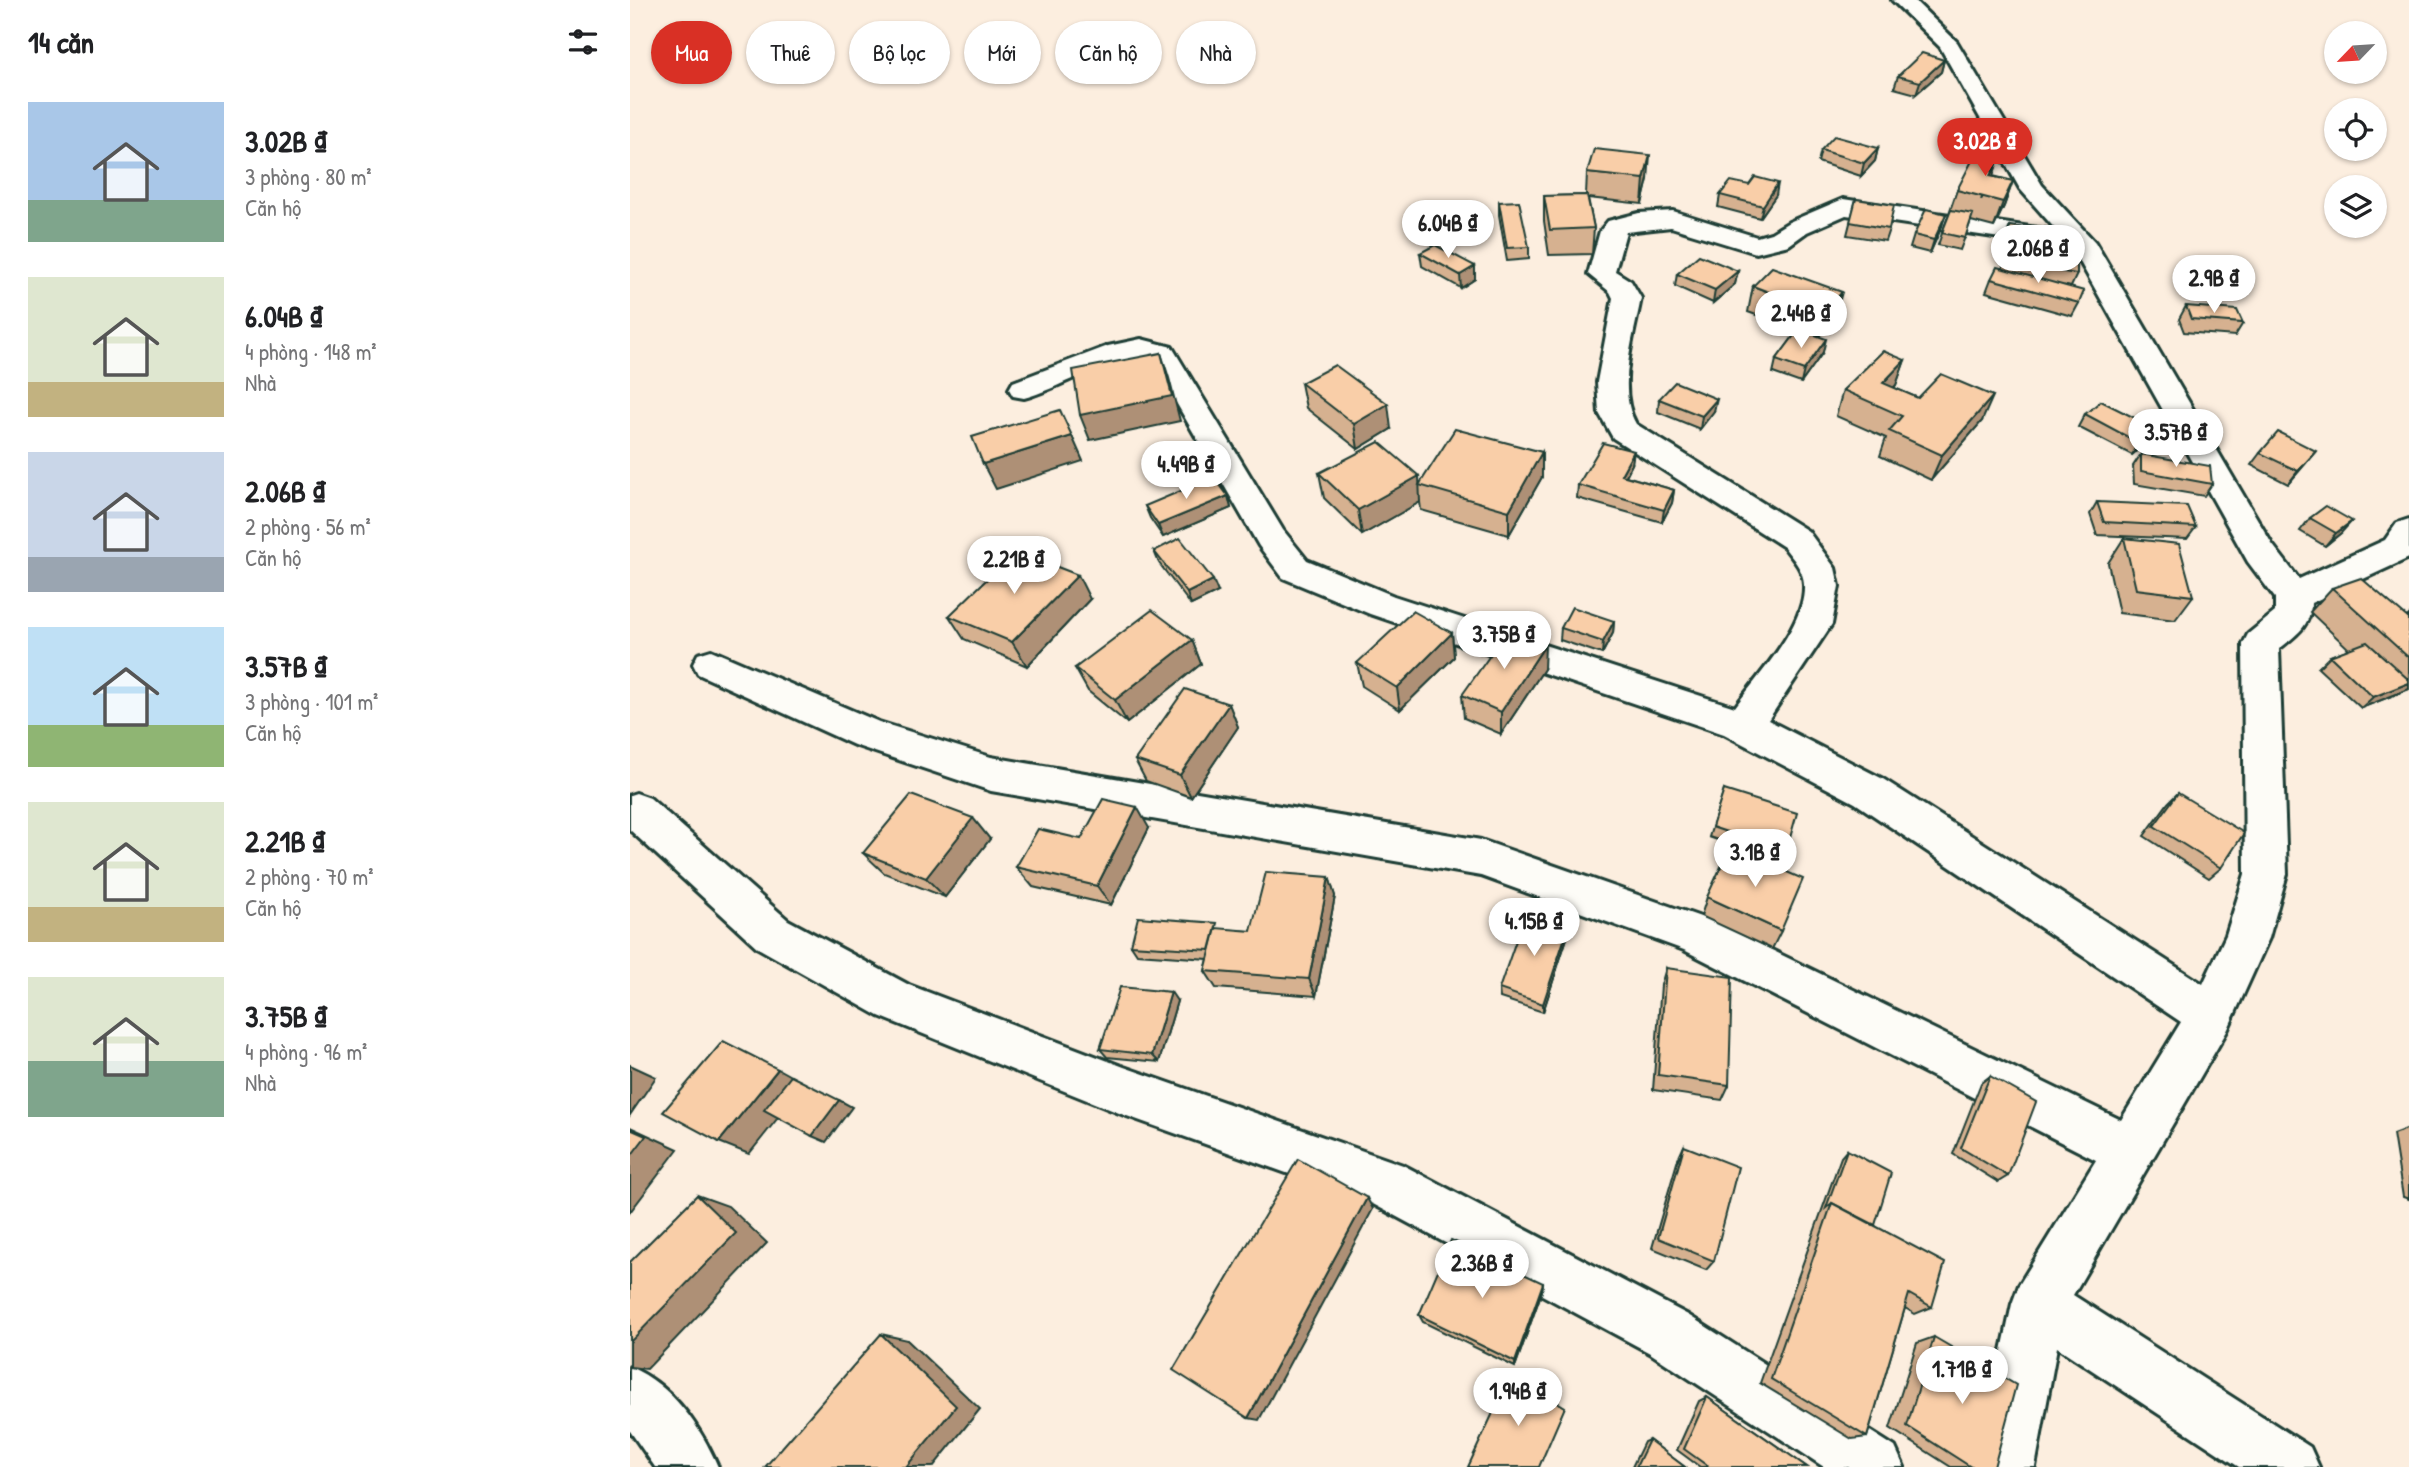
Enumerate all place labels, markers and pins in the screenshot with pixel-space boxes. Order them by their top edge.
pin: 3.02B ₫ [1920,118,2050,178]
pin: 6.04B ₫ [1383,201,1513,260]
pin: 2.06B ₫ [1973,226,2103,285]
pin: 2.9B ₫ [2157,256,2271,315]
pin: 2.44B ₫ [1736,290,1866,350]
pin: 3.57B ₫ [2111,410,2241,469]
pin: 4.49B ₫ [1121,442,1251,501]
pin: 2.21B ₫ [949,536,1079,596]
pin: 3.75B ₫ [1439,612,1569,671]
pin: 3.1B ₫ [1698,830,1812,889]
pin: 4.15B ₫ [1469,898,1599,958]
pin: 2.36B ₫ [1417,1240,1547,1300]
pin: 1.71B ₫ [1897,1346,2027,1406]
pin: 1.94B ₫ [1453,1368,1583,1428]

